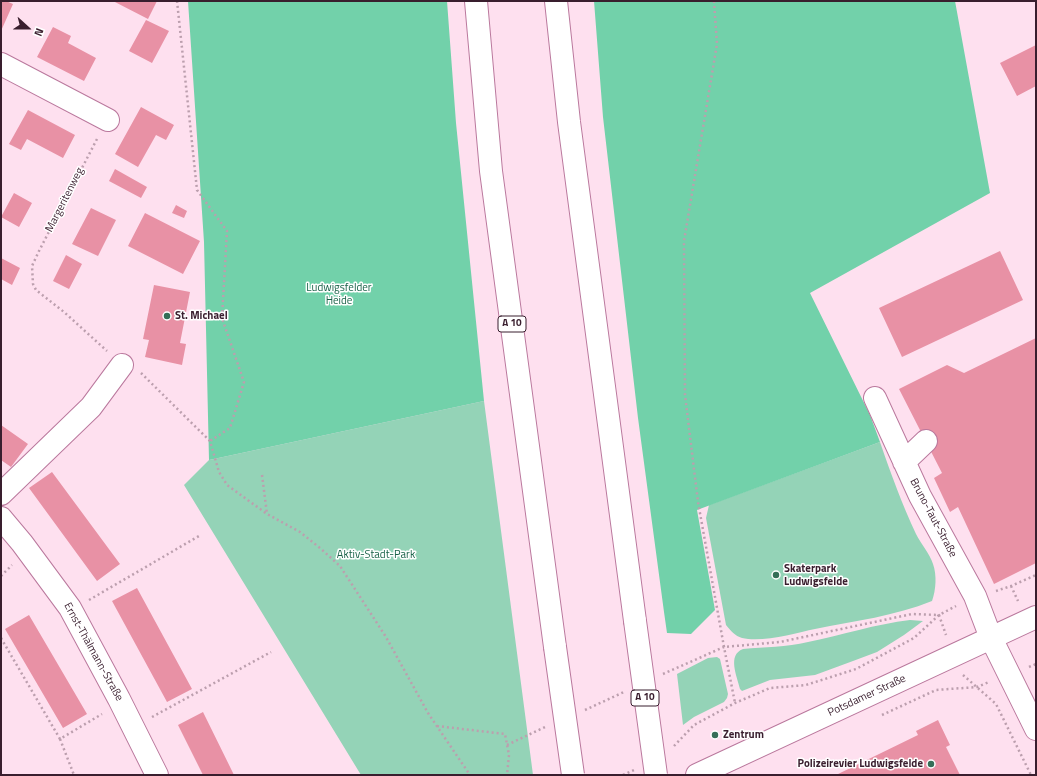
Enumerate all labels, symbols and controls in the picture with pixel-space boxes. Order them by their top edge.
north arrow [8,8,48,48]
text: N [30,26,48,39]
street label: Margeritenweg [43,166,87,234]
park label: Ludwigsfelder Heide [306,281,372,307]
place label: St. Michael [175,309,228,323]
marker: St. Michael [162,311,172,321]
road number: A 10 [498,316,526,332]
street label: Bruno-Taut-Straße [907,476,959,560]
park label: Aktiv-Stadt-Park [337,548,415,562]
place label: Skaterpark Ludwigsfelde [784,562,848,588]
marker: Skaterpark Ludwigsfelde [771,570,781,580]
street label: Ernst-Thälmann-Straße [60,601,126,703]
street label: Potsdamer Straße [826,672,908,720]
road number: A 10 [631,690,659,706]
place label: Zentrum [723,728,764,742]
marker: Zentrum [710,730,720,740]
place label: Polizeirevier Ludwigsfelde [798,757,923,771]
marker: Polizeirevier Ludwigsfelde [926,759,936,769]

